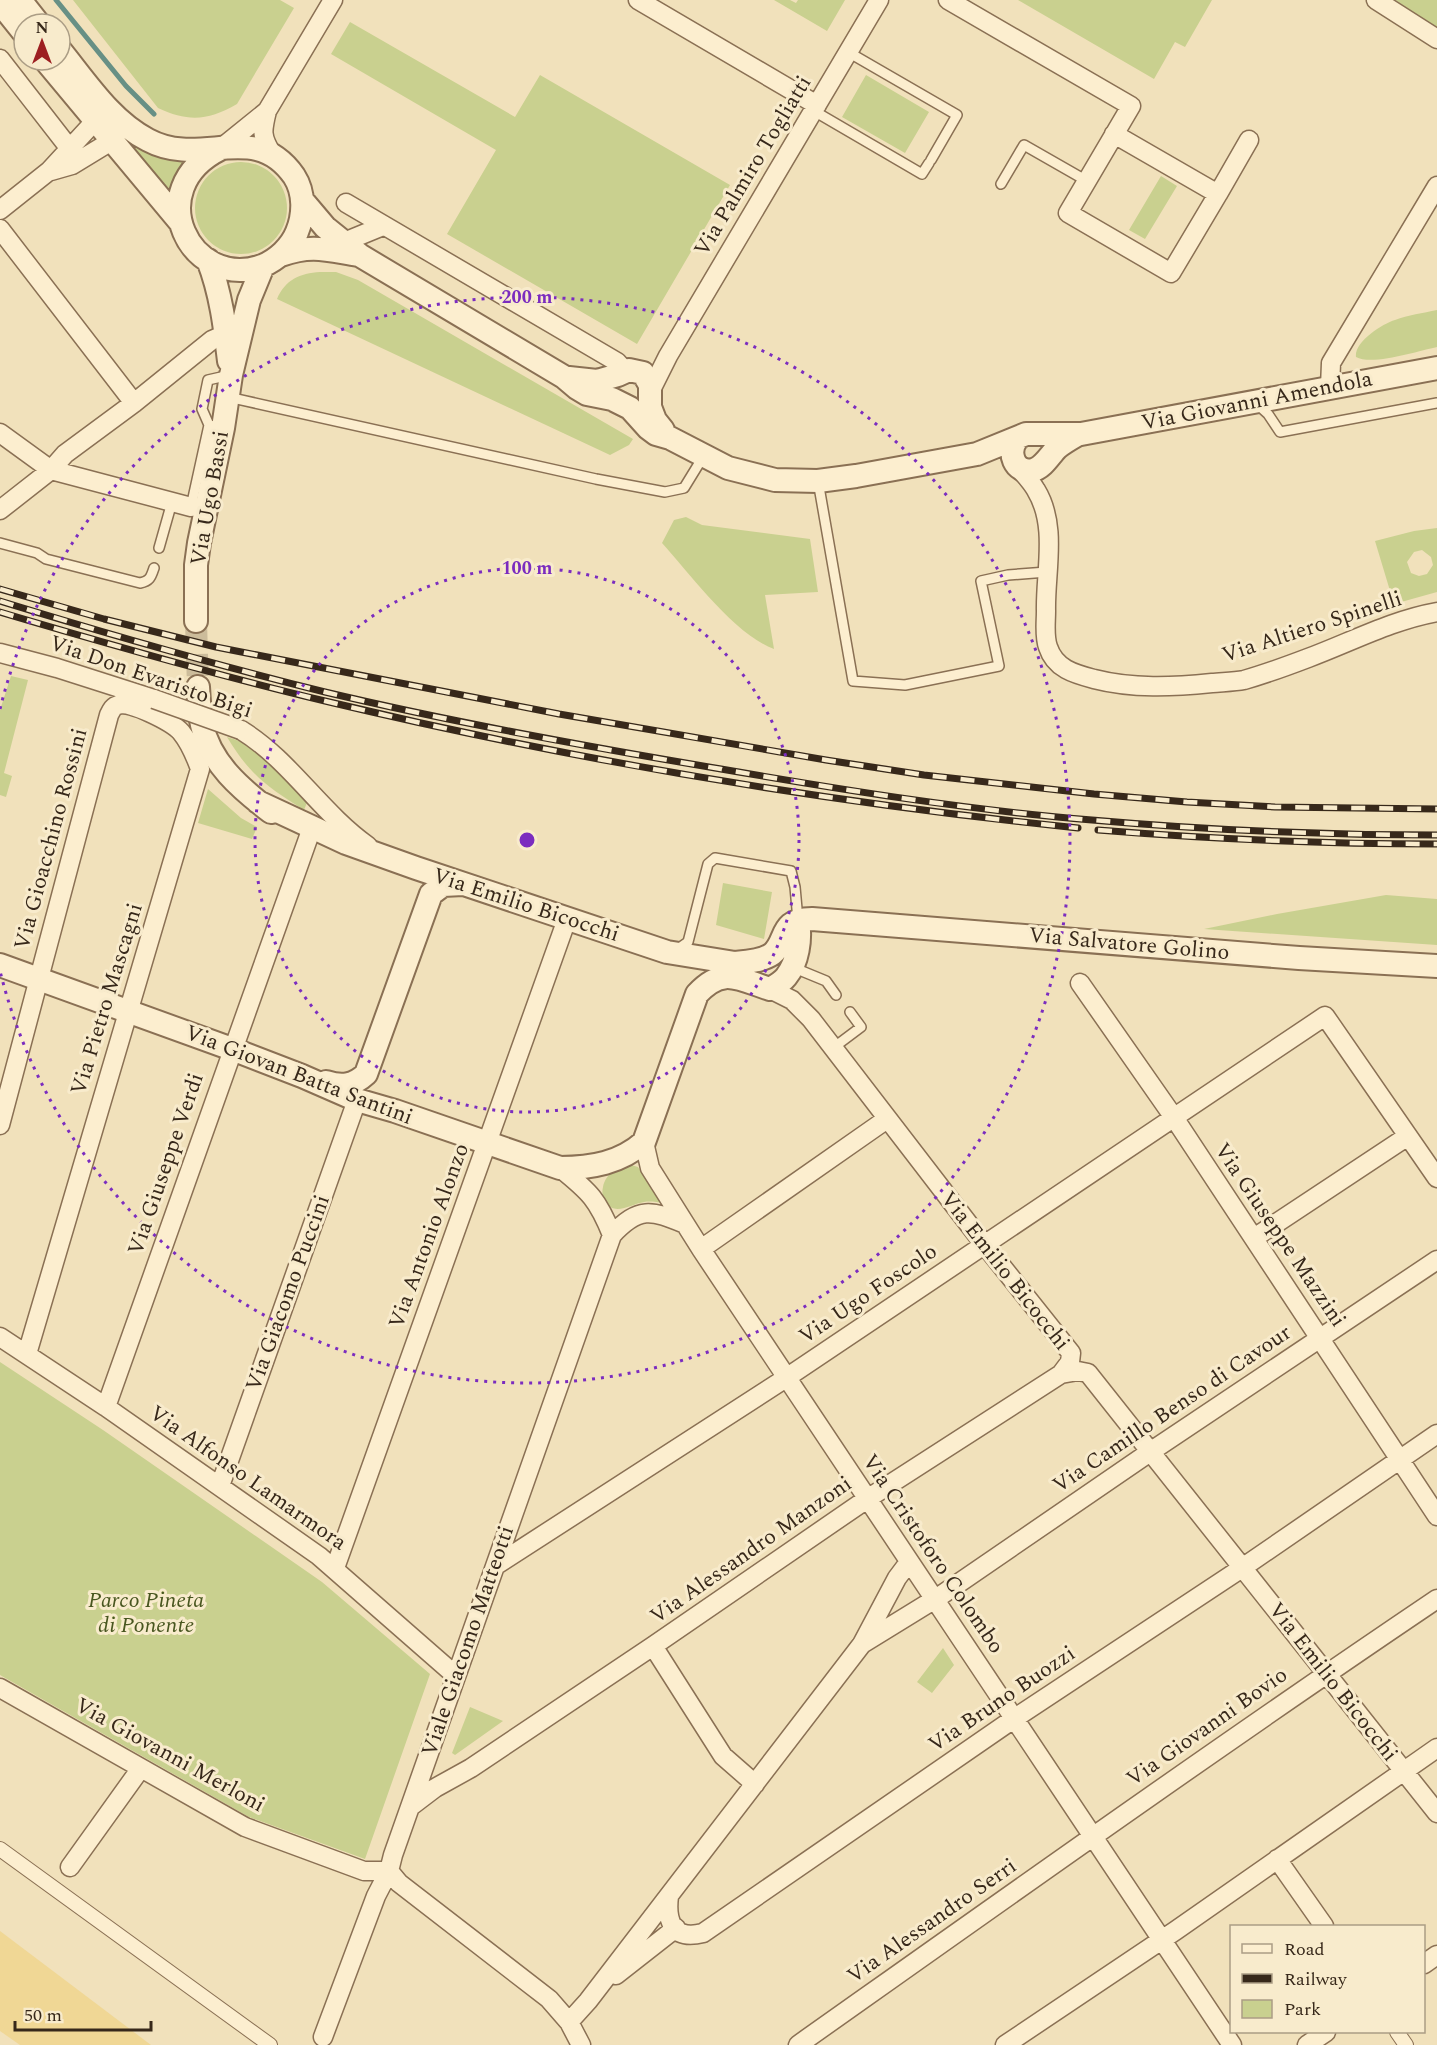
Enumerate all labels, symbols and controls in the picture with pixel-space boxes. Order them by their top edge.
north arrow [12,12,72,72]
text: N [35,16,49,40]
street label: Via Palmiro Togliatti [686,69,820,263]
text: 200 m [501,284,553,311]
street label: Via Giovanni Amendola [1139,362,1376,440]
street label: Via Ugo Bassi [182,428,238,568]
text: 100 m [501,555,553,582]
street label: Via Altiero Spinelli [1218,582,1406,672]
street label: Via Don Evaristo Bigi [45,627,257,727]
street label: Via Gioacchino Rossini [5,724,97,954]
centre of rings [517,830,537,850]
street label: Via Emilio Bicocchi [428,859,624,951]
street label: Via Pietro Mascagni [62,899,152,1099]
street label: Via Salvatore Golino [1027,919,1231,969]
street label: Via Giovan Batta Santini [180,1016,418,1134]
street label: Via Giuseppe Verdi [119,1068,213,1260]
street label: Via Giuseppe Mazzini [1206,1136,1354,1334]
street label: Via Antonio Alonzo [380,1139,478,1333]
street label: Via Emilio Bicocchi [932,1184,1078,1358]
street label: Via Giacomo Puccini [237,1190,339,1396]
street label: Via Ugo Foscolo [792,1235,944,1353]
street label: Via Camillo Benso di Cavour [1046,1316,1298,1502]
street label: Via Alfonso Lamarmora [142,1397,354,1559]
street label: Via Cristoforo Colombo [854,1447,1012,1661]
street label: Via Alessandro Manzoni [643,1468,859,1632]
street label: Viale Giacomo Matteotti [413,1521,523,1761]
park label: Parco Pineta di Ponente [88,1584,204,1642]
street label: Via Emilio Bicocchi [1260,1595,1406,1769]
street label: Via Bruno Buozzi [922,1637,1082,1761]
street label: Via Giovanni Bovio [1120,1659,1294,1795]
street label: Via Giovanni Merloni [69,1689,271,1821]
street label: Via Alessandro Serri [840,1850,1024,1992]
legend [1230,1925,1425,2033]
text: Road [1284,1936,1325,1963]
text: Railway [1284,1966,1348,1993]
scale bar [15,1994,152,2032]
text: Park [1284,1996,1321,2023]
text: 50 m [24,2002,62,2029]

